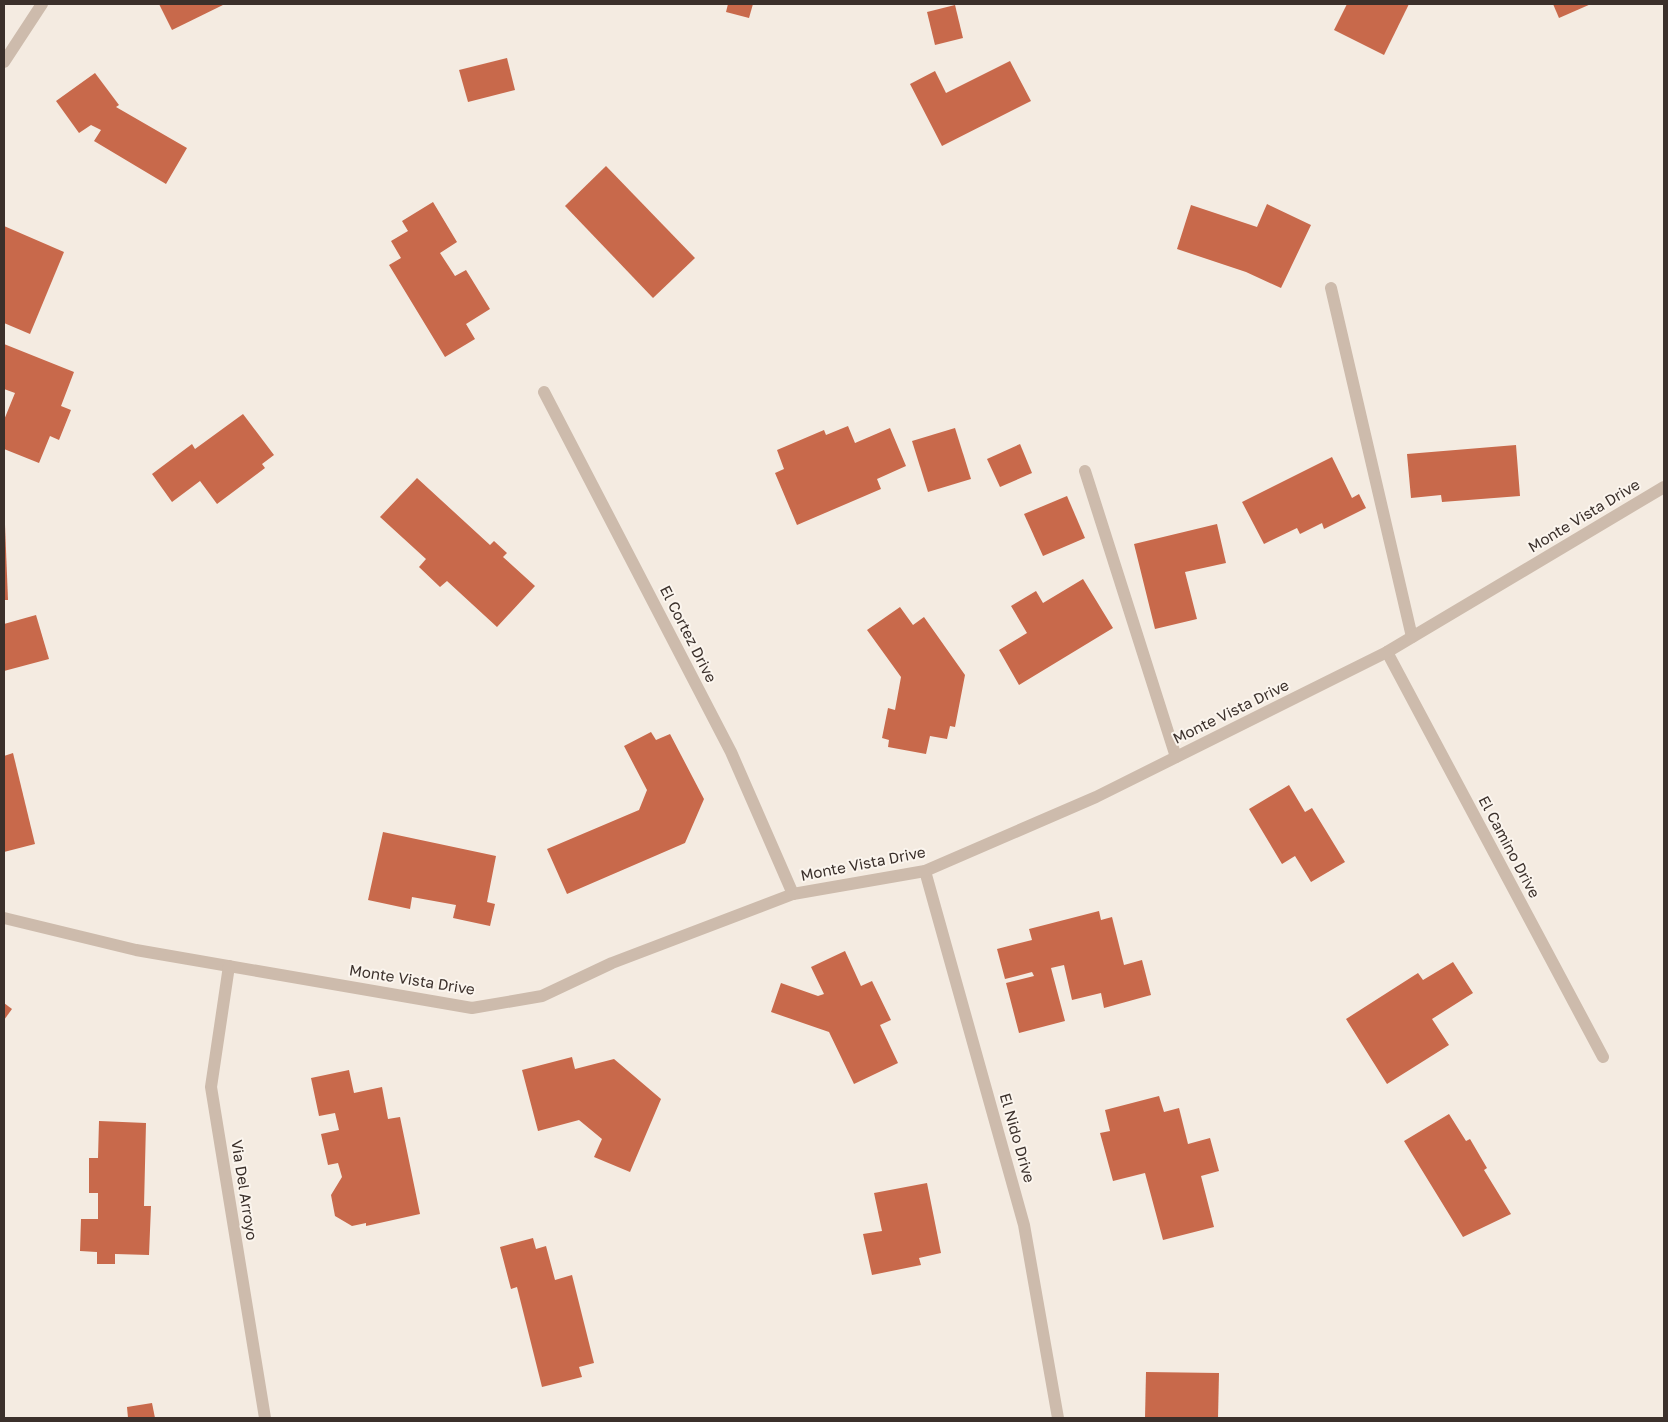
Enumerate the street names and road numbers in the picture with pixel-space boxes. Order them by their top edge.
street label: Monte Vista Drive [1524,475,1643,556]
street label: El Cortez Drive [657,582,721,685]
street label: Monte Vista Drive [1170,675,1292,747]
street label: El Camino Drive [1475,792,1544,901]
street label: Monte Vista Drive [799,842,927,884]
street label: Monte Vista Drive [348,960,476,998]
street label: El Nido Drive [997,1091,1039,1185]
street label: Via Del Arroyo [228,1138,262,1241]

